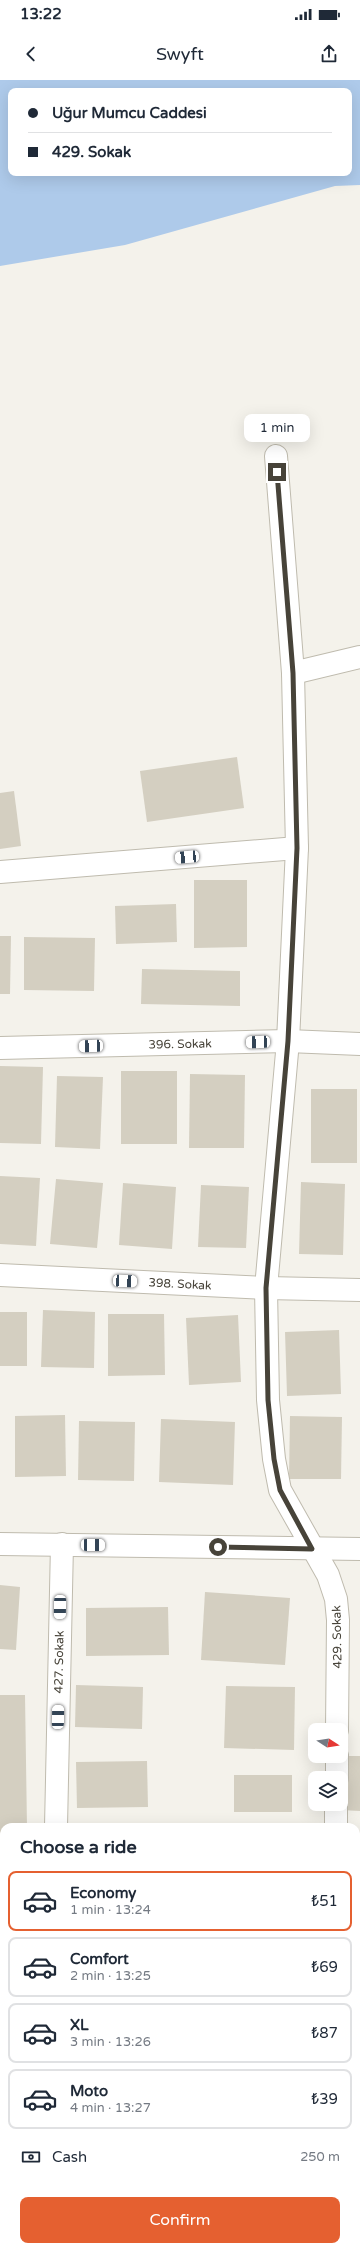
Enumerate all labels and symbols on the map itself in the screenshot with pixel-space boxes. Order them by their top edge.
callout: 1 min [244,414,310,442]
route end [268,463,286,481]
car [175,850,199,864]
street label: 396. Sokak [148,1036,212,1052]
car [246,1036,270,1048]
car [79,1040,103,1052]
car [113,1274,137,1288]
street label: 398. Sokak [148,1275,212,1293]
route start [209,1538,227,1556]
car [81,1539,105,1551]
car [54,1595,66,1619]
street label: 429. Sokak [329,1605,345,1669]
street label: 427. Sokak [51,1630,67,1693]
car [52,1705,64,1729]
north arrow [308,1723,348,1763]

